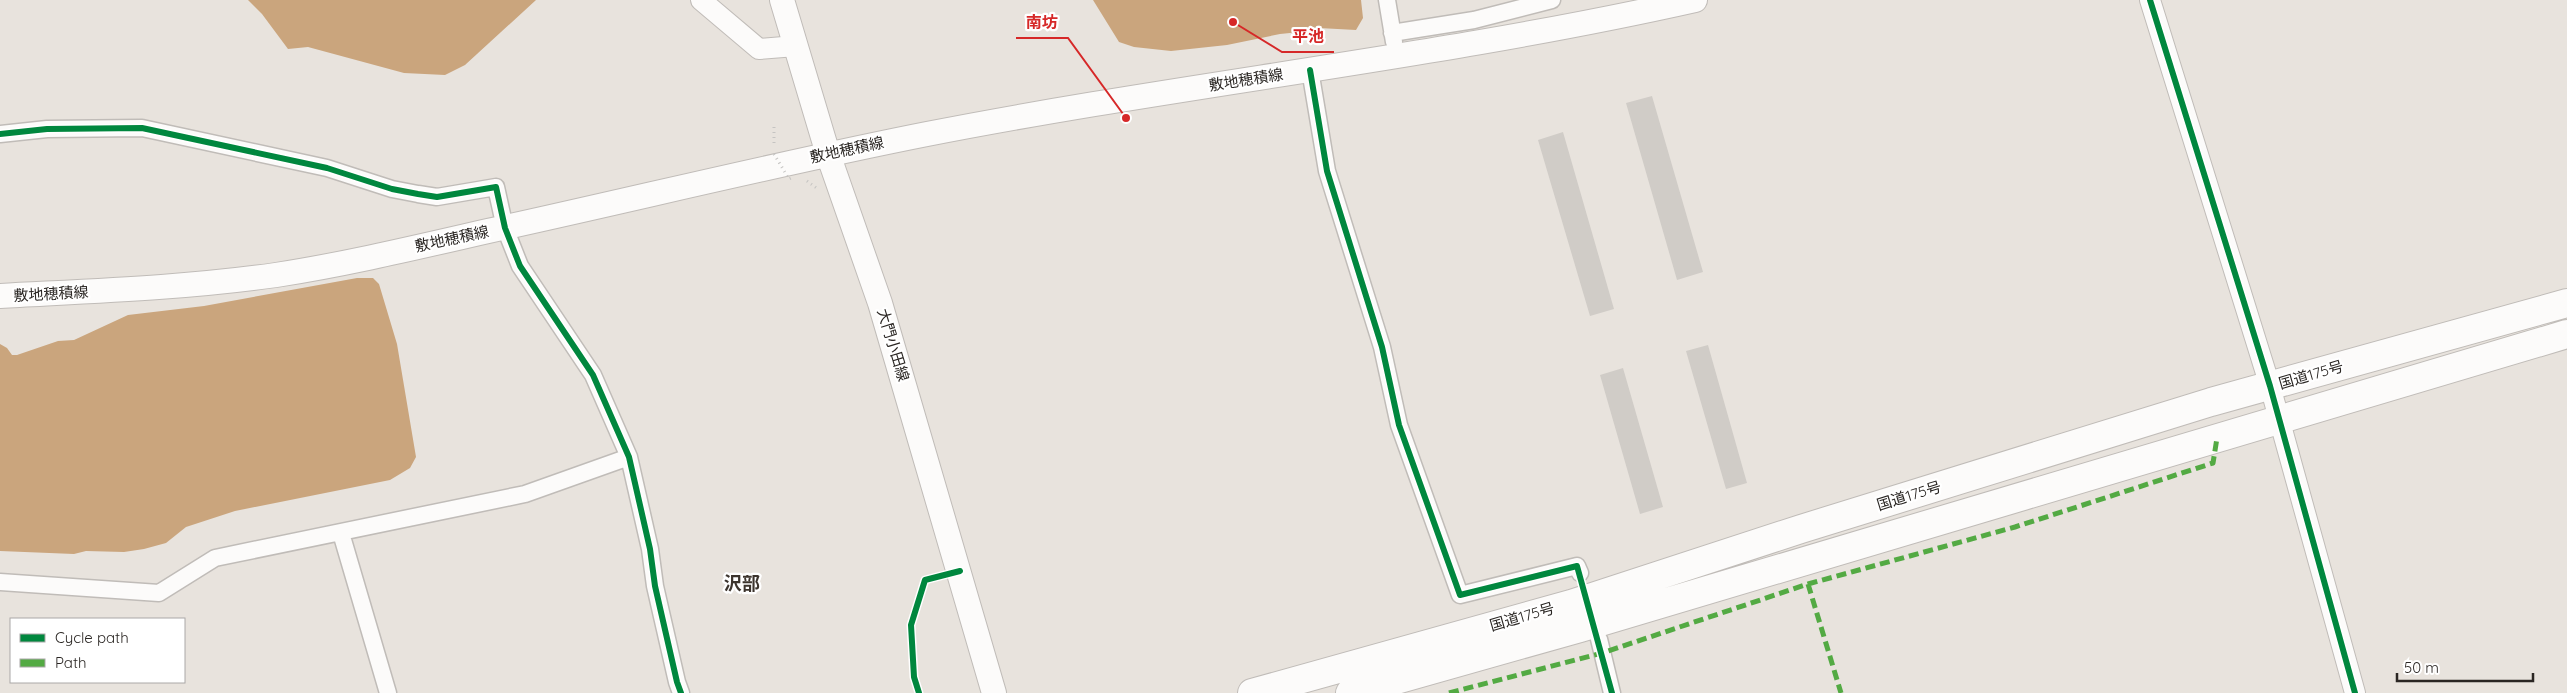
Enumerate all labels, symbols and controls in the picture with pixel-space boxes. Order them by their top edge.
callout: 南坊 [1016,7,1068,38]
text: 南坊 [1026,12,1058,32]
callout: 平池 [1282,21,1334,52]
text: 平池 [1292,26,1324,46]
street label: 敷地穂積線 [1207,64,1284,95]
street label: 敷地穂積線 [808,132,886,167]
street label: 敷地穂積線 [413,221,491,256]
street label: 敷地穂積線 [13,282,89,305]
street label: 大門小田線 [873,306,914,384]
street label: 国道175号 [2276,356,2345,393]
street label: 国道175号 [1874,477,1943,514]
district label: 沢部 [724,572,760,595]
street label: 国道175号 [1487,598,1556,635]
legend [10,618,185,683]
text: Cycle path [55,628,129,647]
scale bar [2397,650,2533,682]
text: Path [55,653,87,672]
text: 50 m [2404,658,2439,677]

